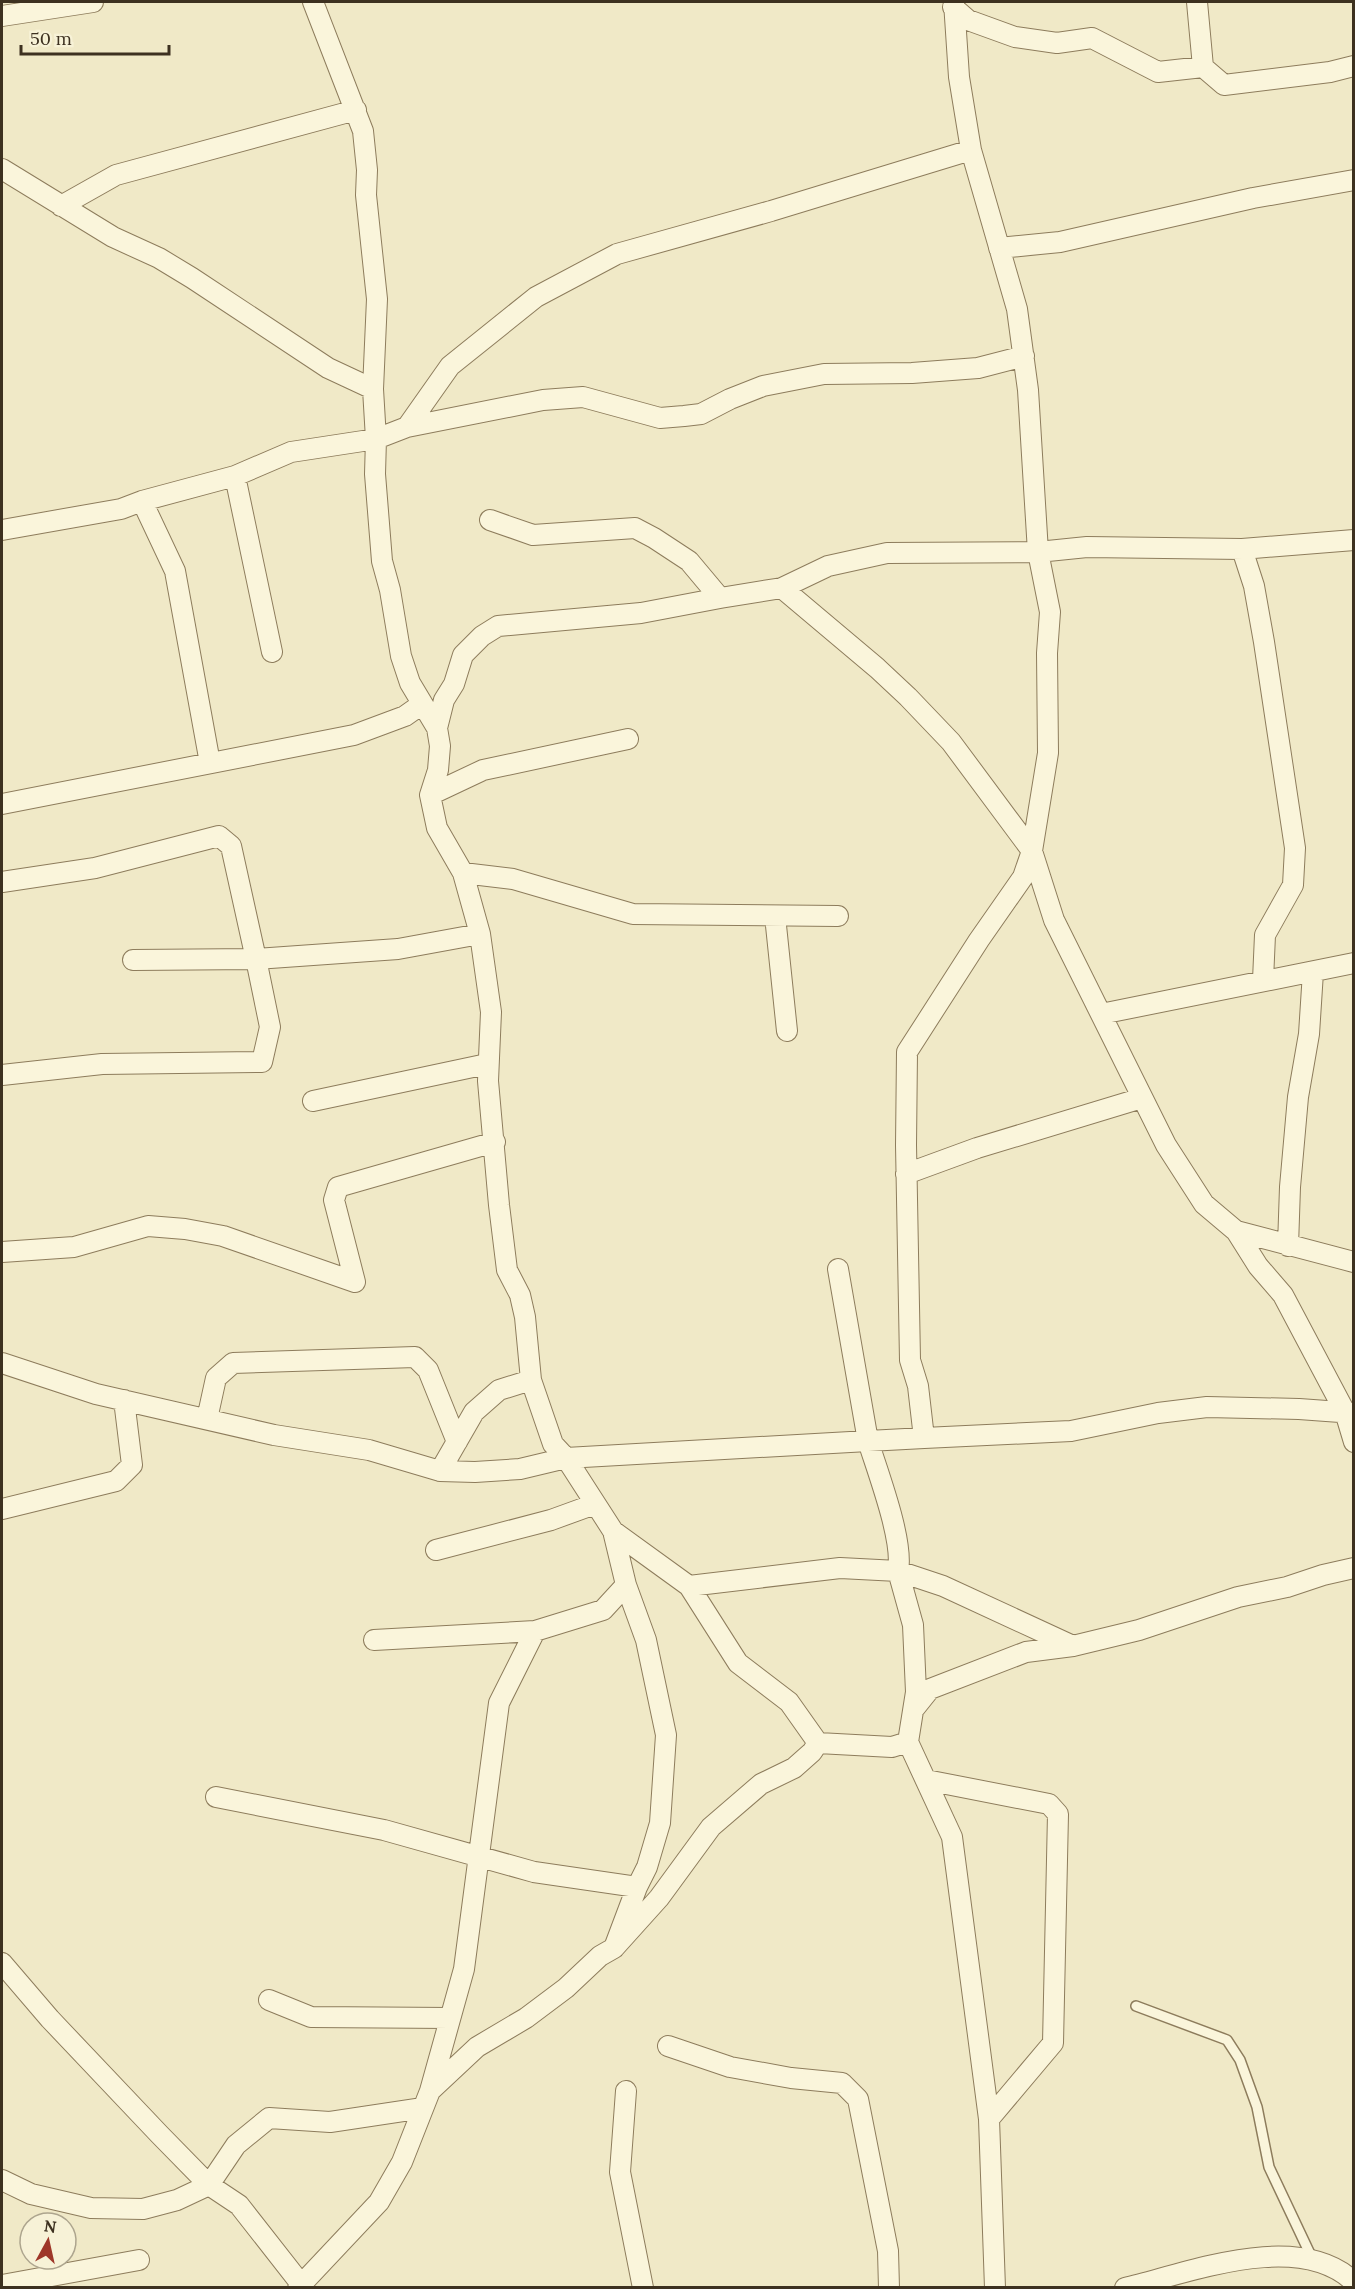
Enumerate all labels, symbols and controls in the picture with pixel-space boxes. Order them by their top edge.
scale bar [21,18,170,56]
text: 50 m [30,27,72,50]
north arrow [18,2211,78,2271]
text: N [43,2215,58,2237]

